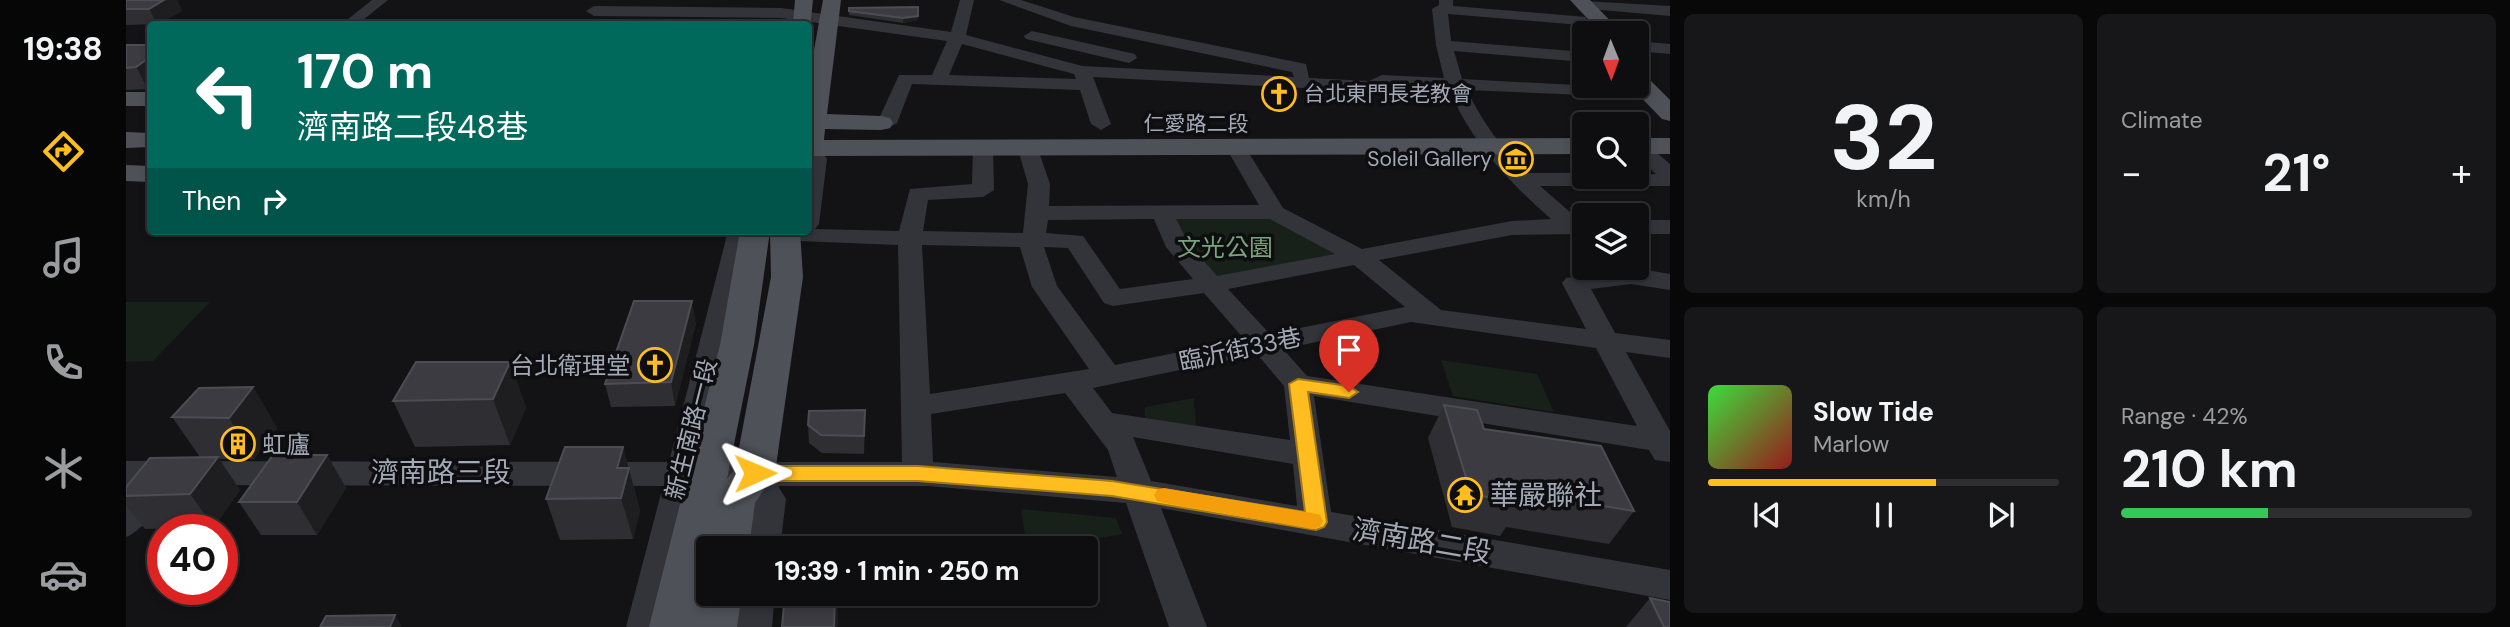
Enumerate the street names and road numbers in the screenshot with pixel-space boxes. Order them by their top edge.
street label: 仁愛路二段 [1144,110,1249,138]
street label: 臨沂街33巷 [1176,321,1304,377]
street label: 新生南路一段 [659,355,723,503]
street label: 濟南路三段 [371,454,511,491]
street label: 濟南路二段 [1350,511,1494,571]

